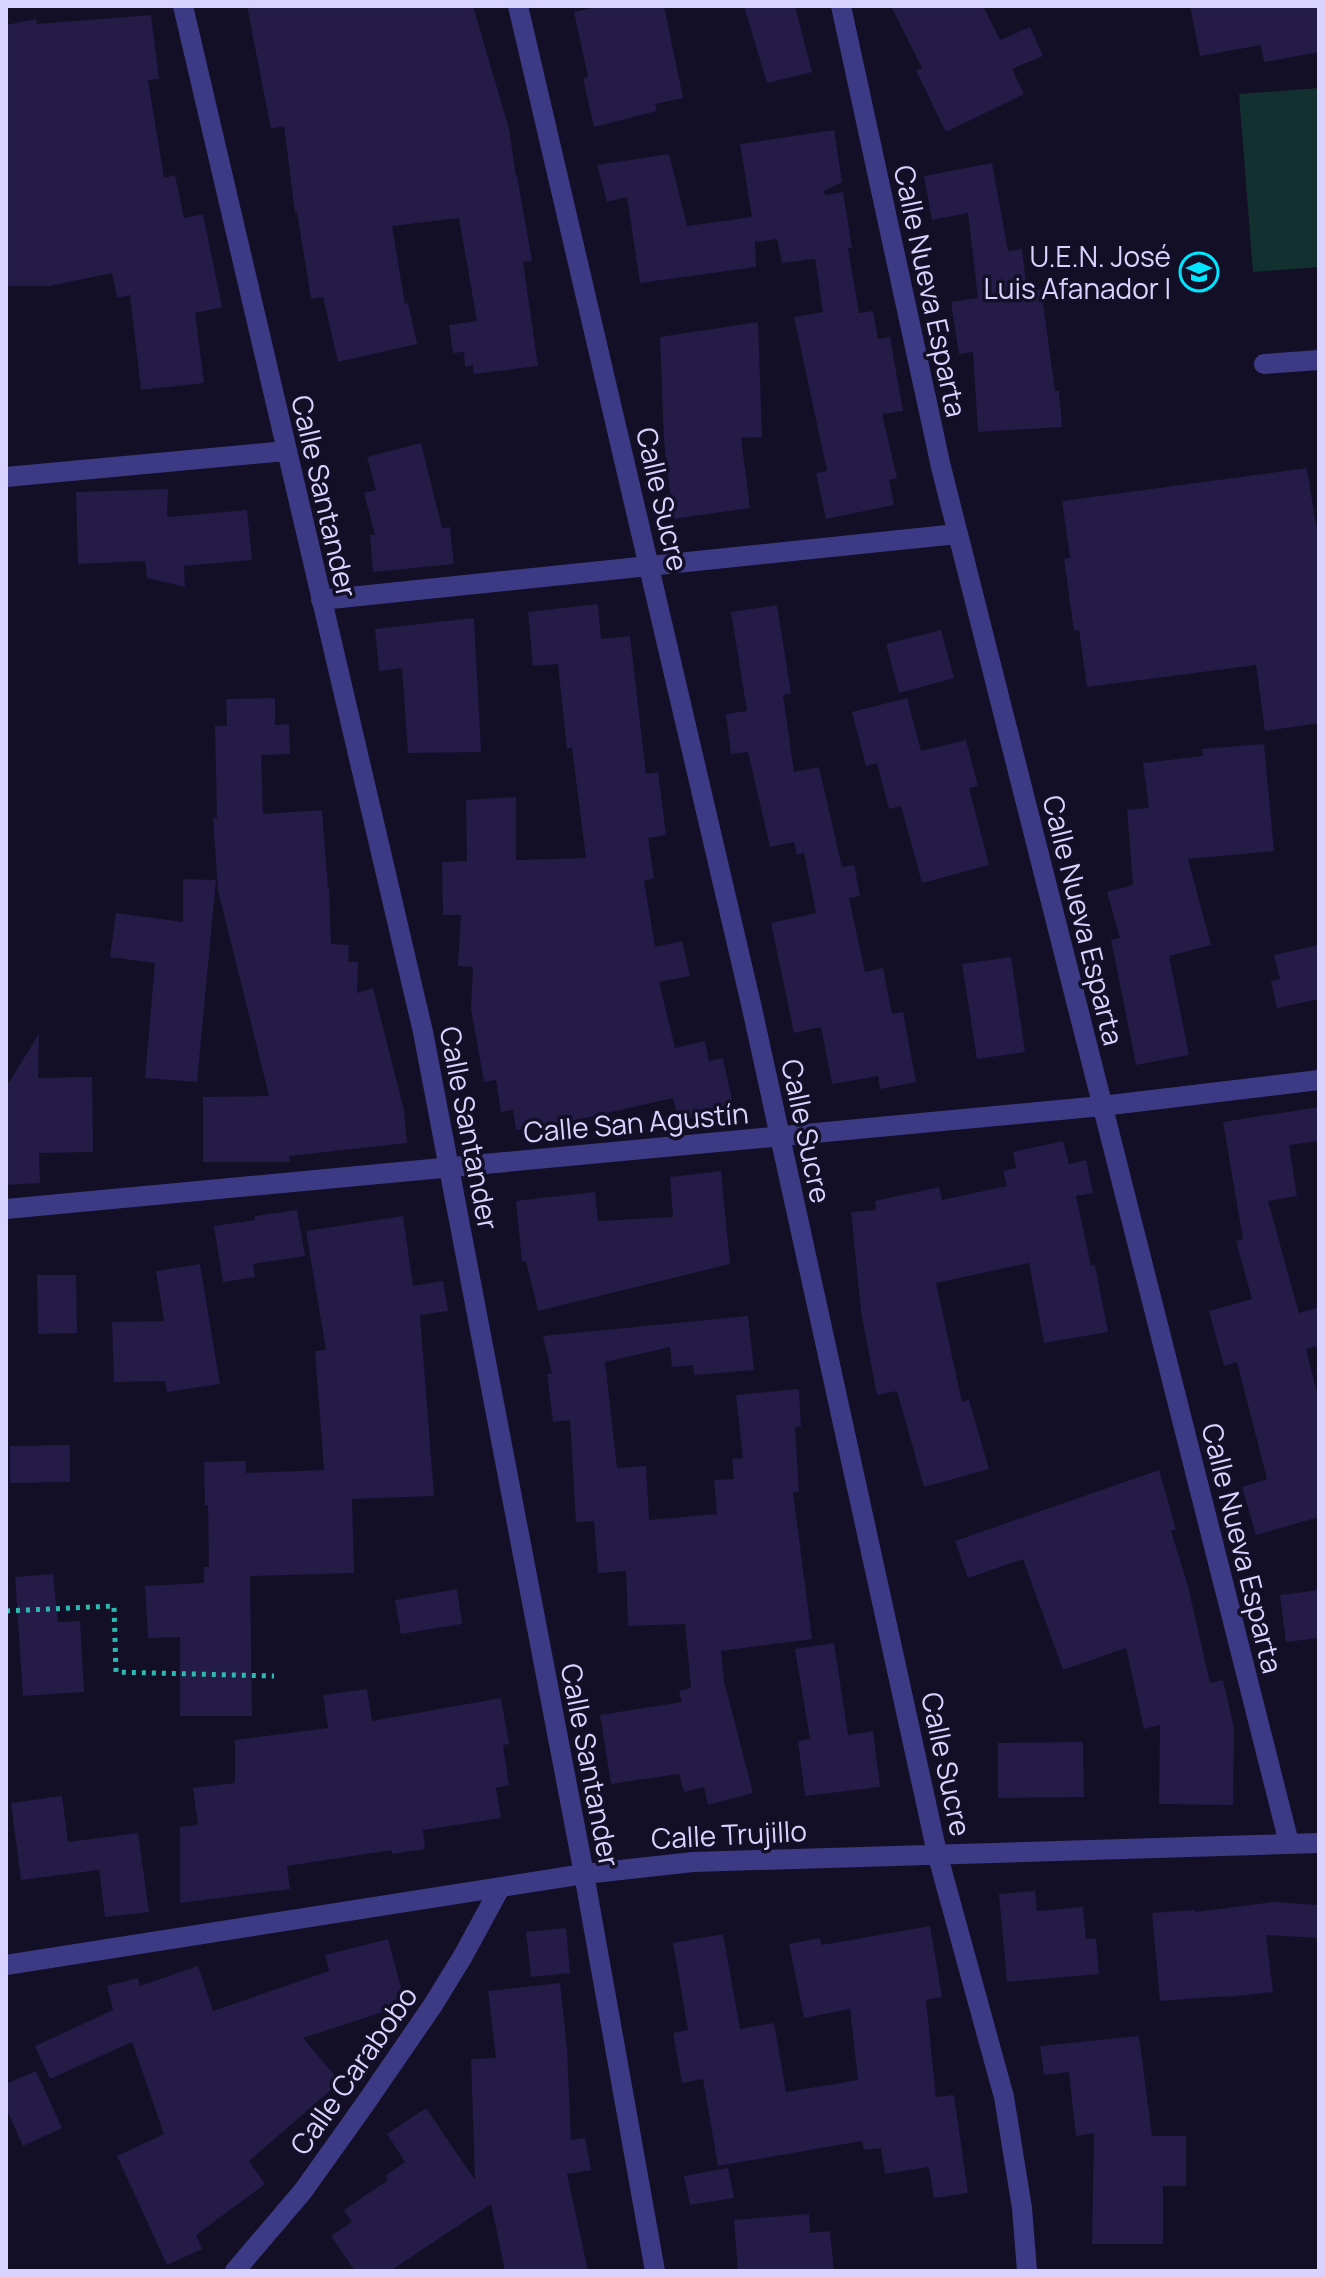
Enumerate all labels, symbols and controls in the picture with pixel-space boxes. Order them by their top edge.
street label: Calle Nueva Esparta [886,162,976,420]
place label: U.E.N. José Luis Afanador I [984,237,1171,307]
school or university icon: U.E.N. José Luis Afanador I [1178,251,1220,293]
street label: Calle Santander [283,391,367,601]
street label: Calle Sucre [628,423,698,575]
street label: Calle Nueva Esparta [1035,791,1133,1049]
street label: Calle Santander [432,1023,508,1233]
street label: Calle Sucre [773,1056,841,1206]
street label: Calle San Agustín [522,1093,750,1151]
street label: Calle Nueva Esparta [1194,1419,1292,1677]
street label: Calle Santander [553,1660,629,1870]
street label: Calle Sucre [913,1689,981,1839]
street label: Calle Trujillo [650,1811,808,1857]
street label: Calle Carabobo [281,1978,425,2162]

